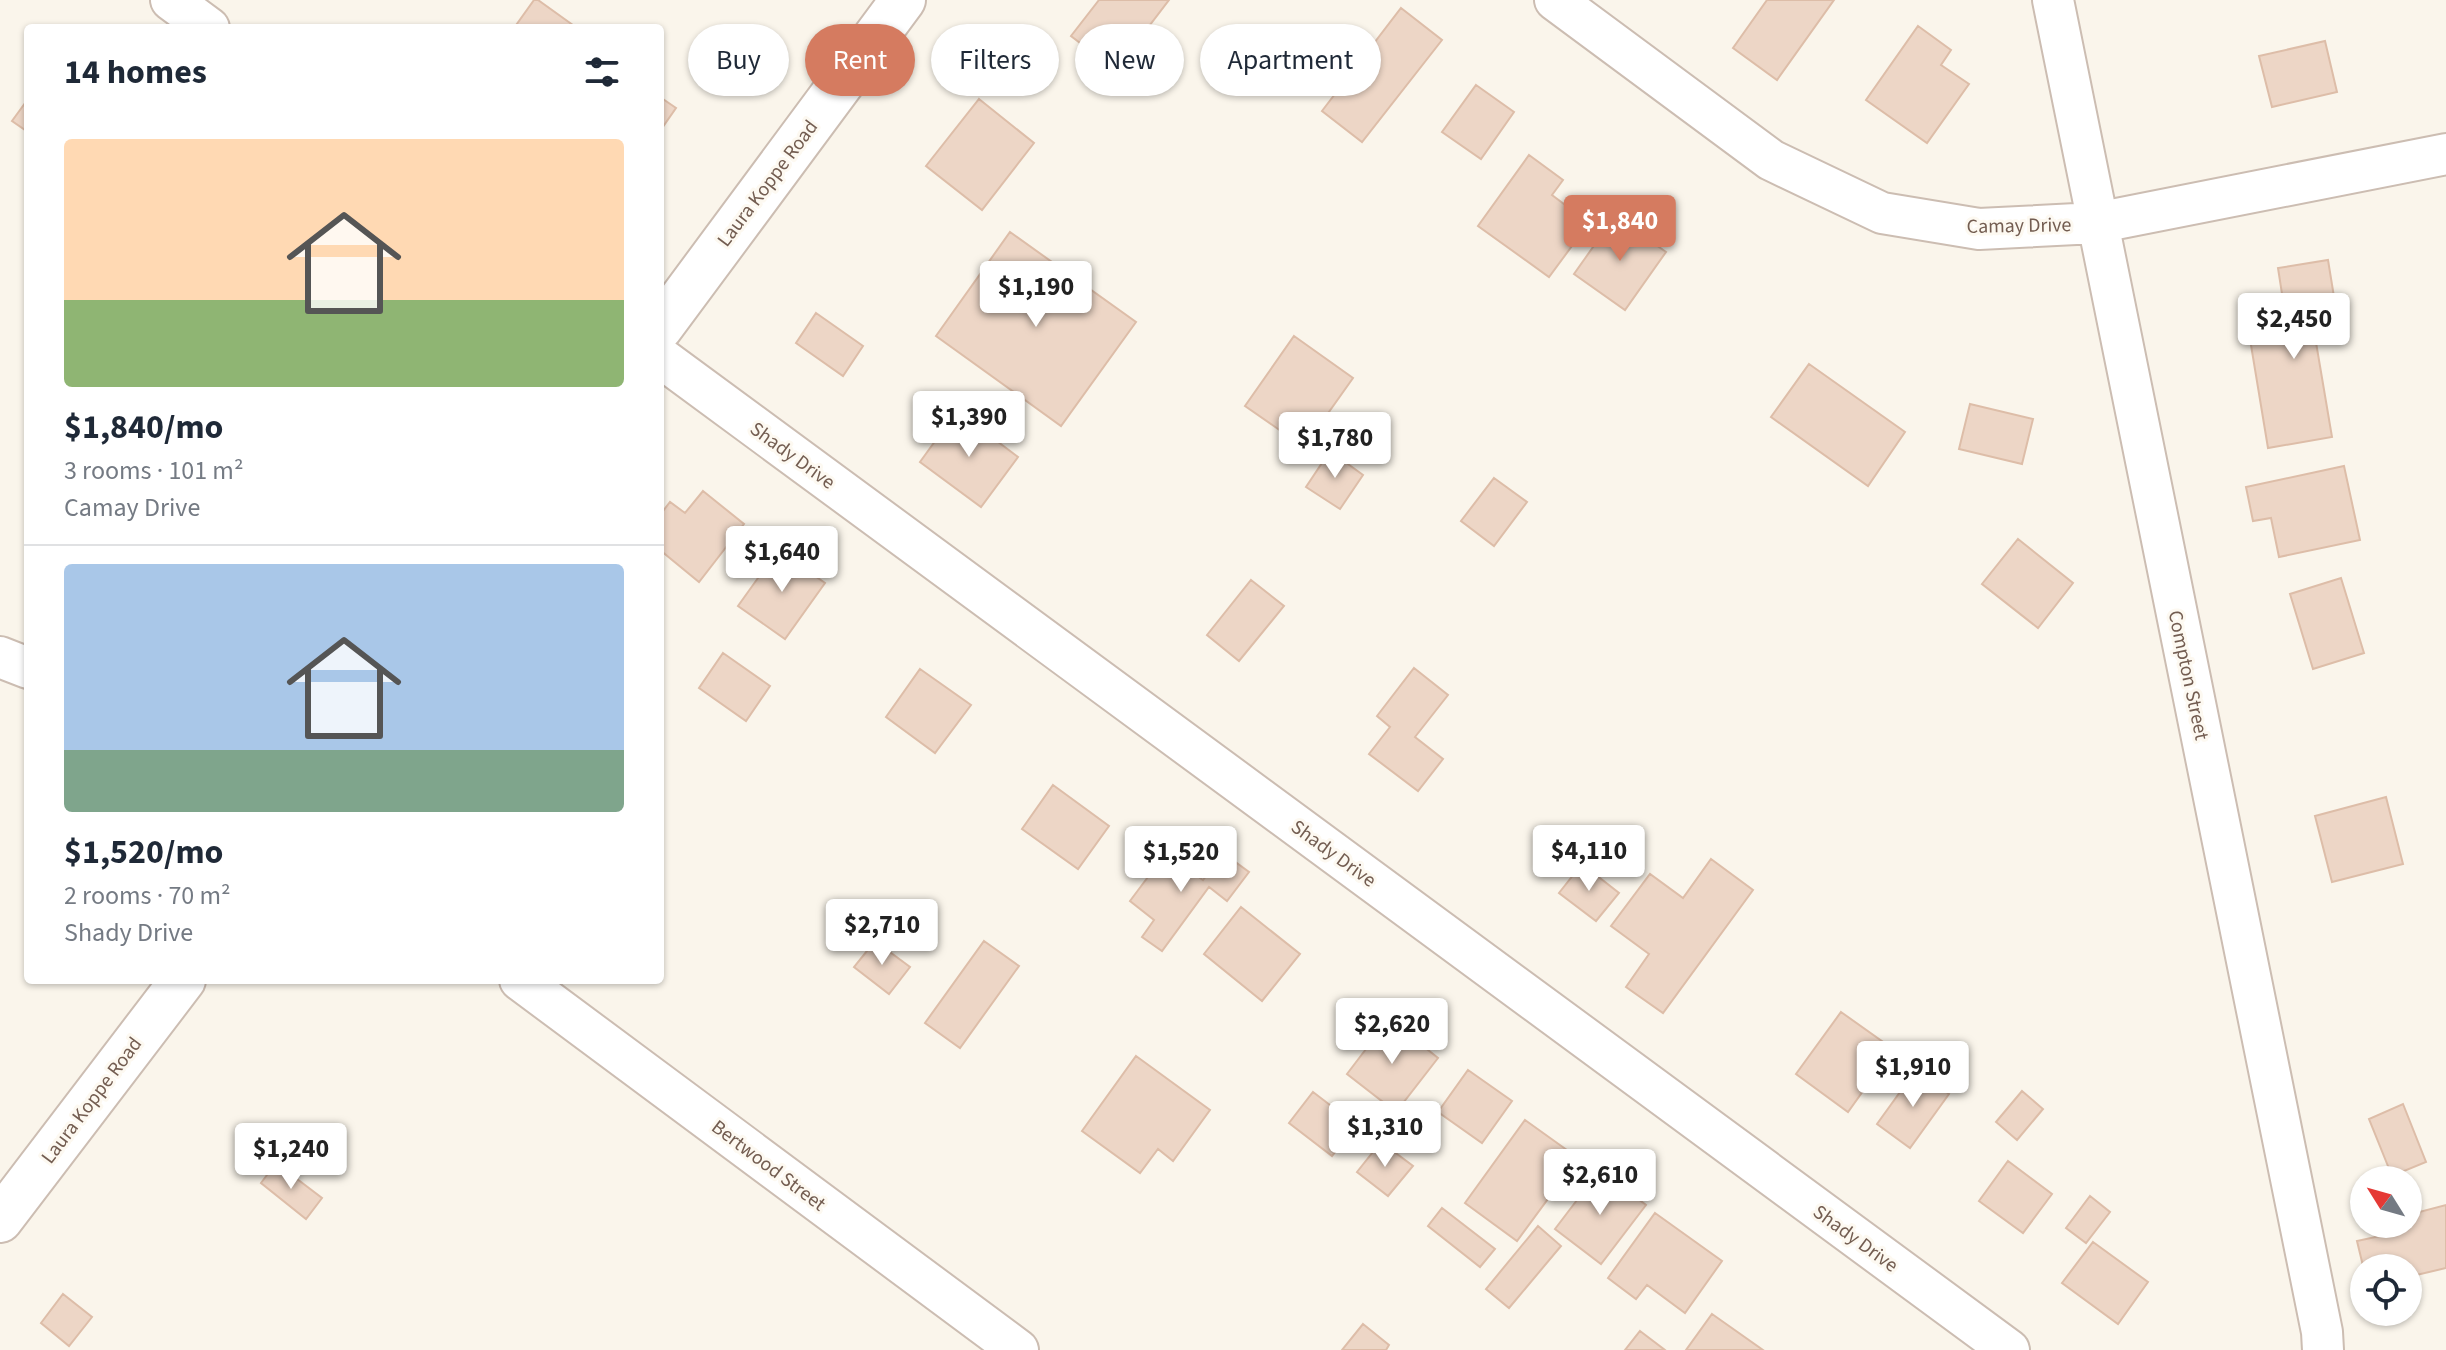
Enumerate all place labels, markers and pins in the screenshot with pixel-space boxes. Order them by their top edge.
pin: $1,840 [1555,195,1685,263]
pin: $1,190 [971,261,1101,329]
pin: $2,450 [2229,293,2359,361]
pin: $1,390 [904,391,1034,459]
pin: $1,780 [1270,412,1400,480]
pin: $1,640 [717,526,847,594]
pin: $4,110 [1524,825,1654,893]
pin: $1,520 [1116,826,1246,894]
pin: $2,710 [817,899,947,967]
pin: $2,620 [1327,998,1457,1066]
pin: $1,910 [1848,1041,1978,1109]
pin: $1,310 [1320,1101,1450,1169]
pin: $1,240 [226,1123,356,1191]
pin: $2,610 [1535,1149,1665,1217]

